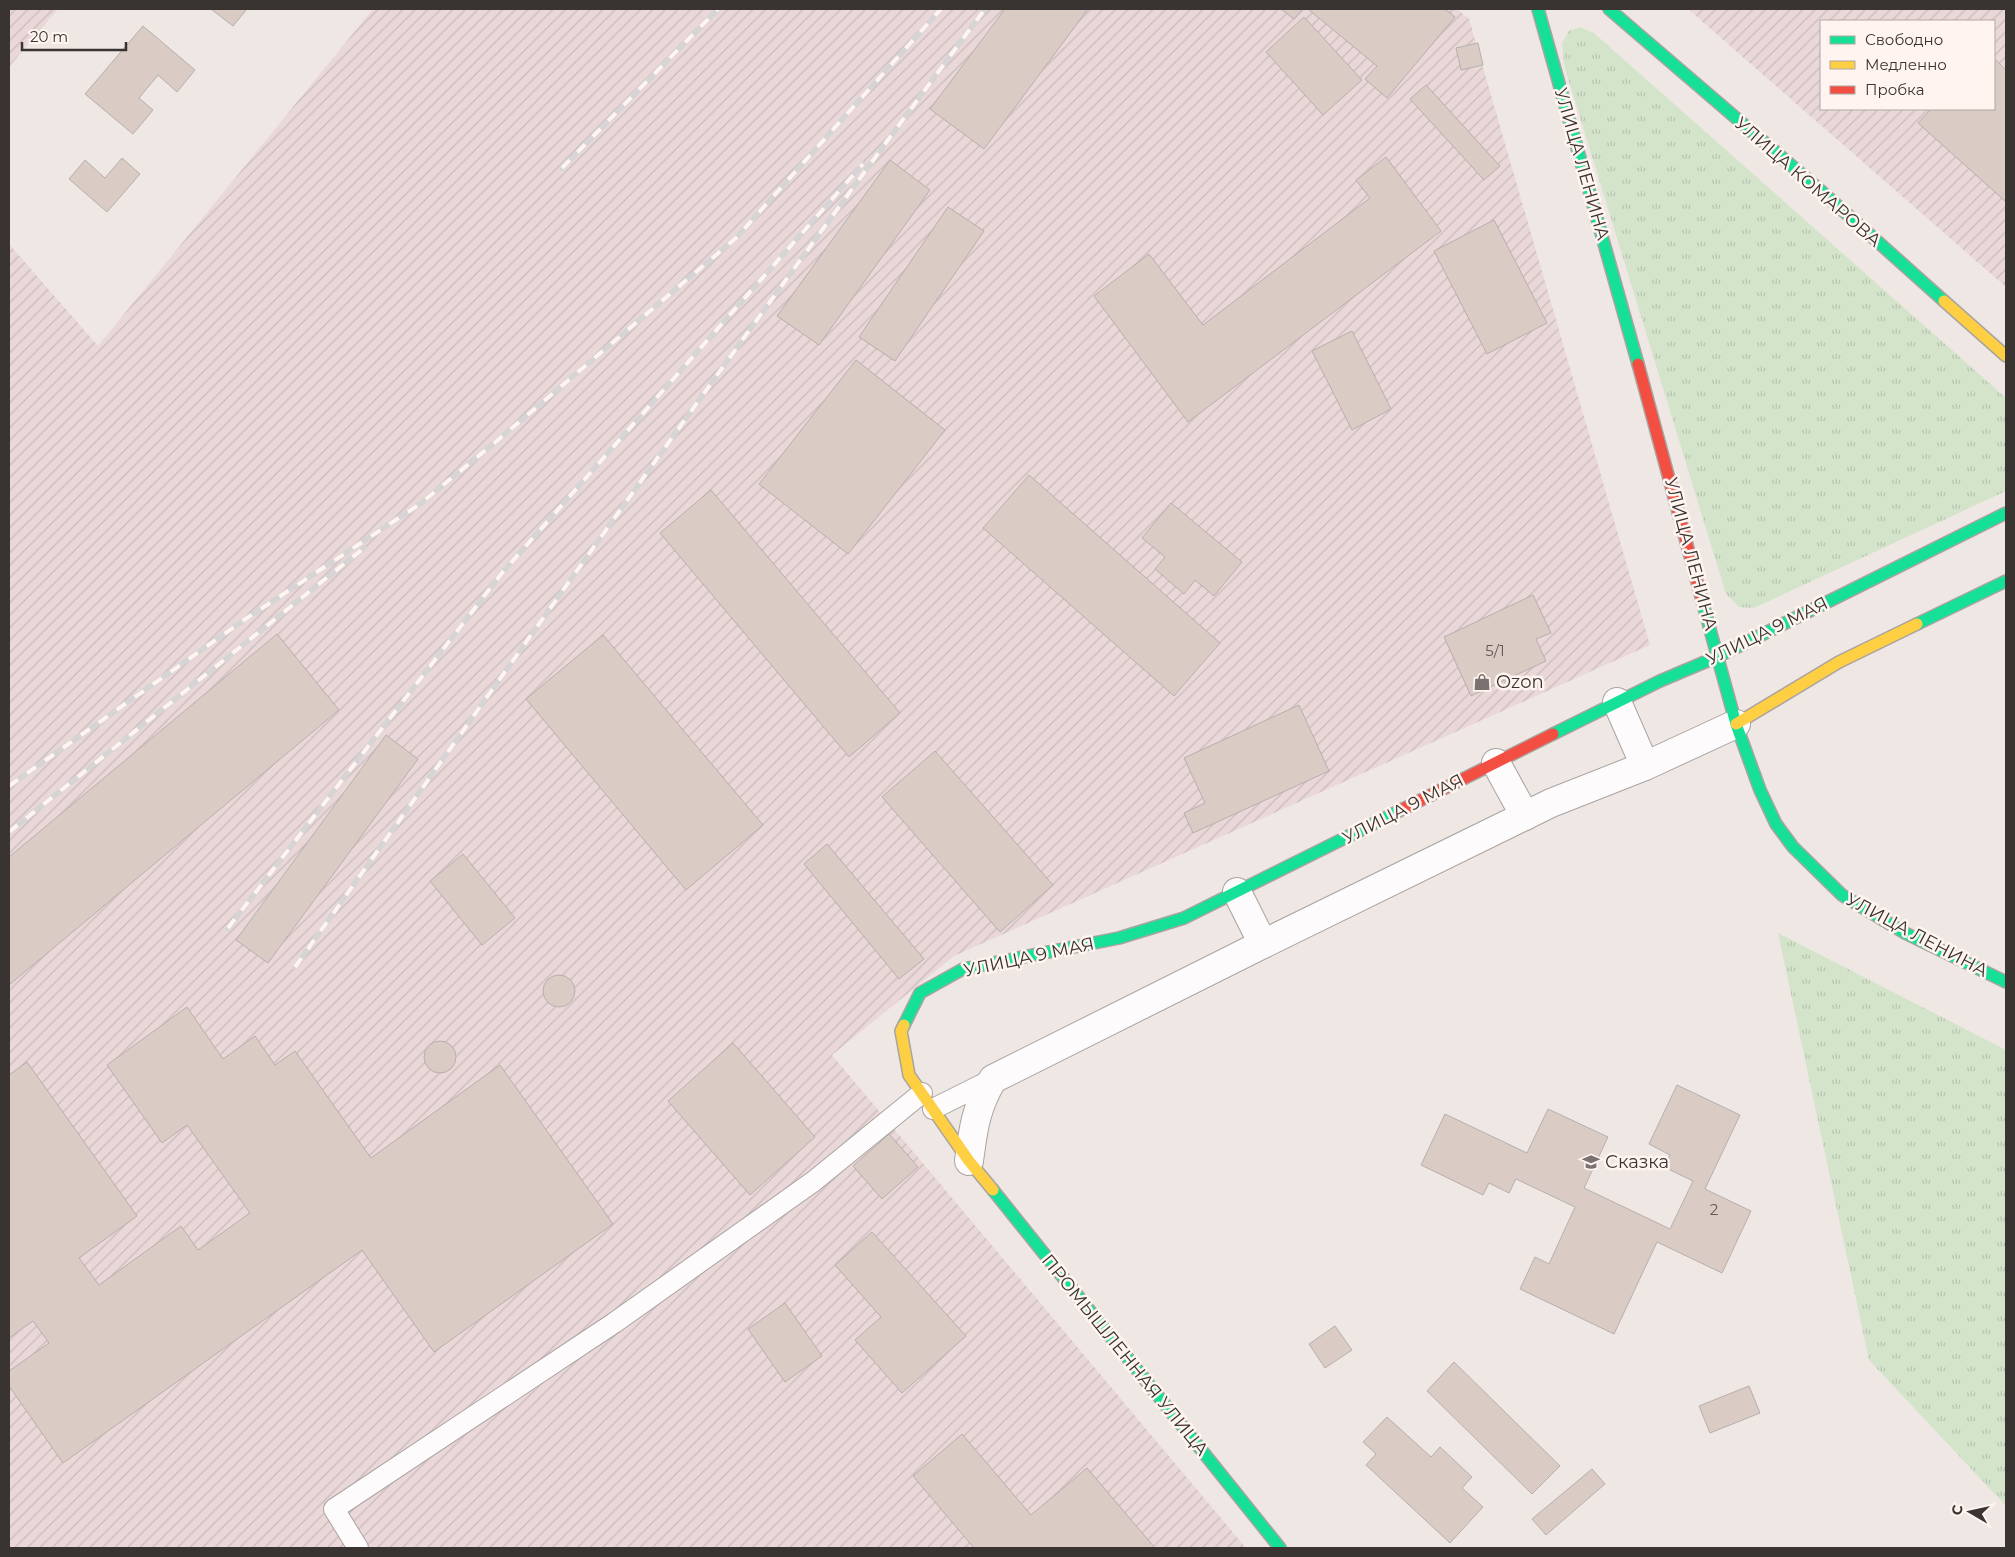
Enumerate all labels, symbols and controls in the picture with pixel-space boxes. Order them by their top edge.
scale bar [22,20,126,52]
legend [1820,20,1995,110]
text: 20 m [30,27,68,46]
text: Свободно [1865,30,1943,49]
text: Медленно [1865,55,1947,74]
text: Пробка [1865,80,1924,99]
street label: УЛИЦА ЛЕНИНА [1550,85,1614,243]
street label: УЛИЦА КОМАРОВА [1730,112,1886,252]
street label: УЛИЦА ЛЕНИНА [1660,475,1722,634]
street label: УЛИЦА 9 МАЯ [1702,592,1832,670]
house number: 5/1 [1485,641,1505,660]
place label: Ozon [1496,671,1544,693]
shop icon: Ozon [1472,672,1492,692]
street label: УЛИЦА 9 МАЯ [1339,769,1467,849]
street label: УЛИЦА ЛЕНИНА [1842,888,1992,982]
street label: УЛИЦА 9 МАЯ [962,932,1096,982]
place label: Сказка [1605,1151,1669,1173]
school or university icon: Сказка [1581,1152,1601,1172]
house number: 2 [1710,1200,1718,1219]
street label: ПРОМЫШЛЕННАЯ УЛИЦА [1037,1250,1213,1461]
north arrow [1945,1487,1995,1537]
text: С [1947,1504,1967,1516]

